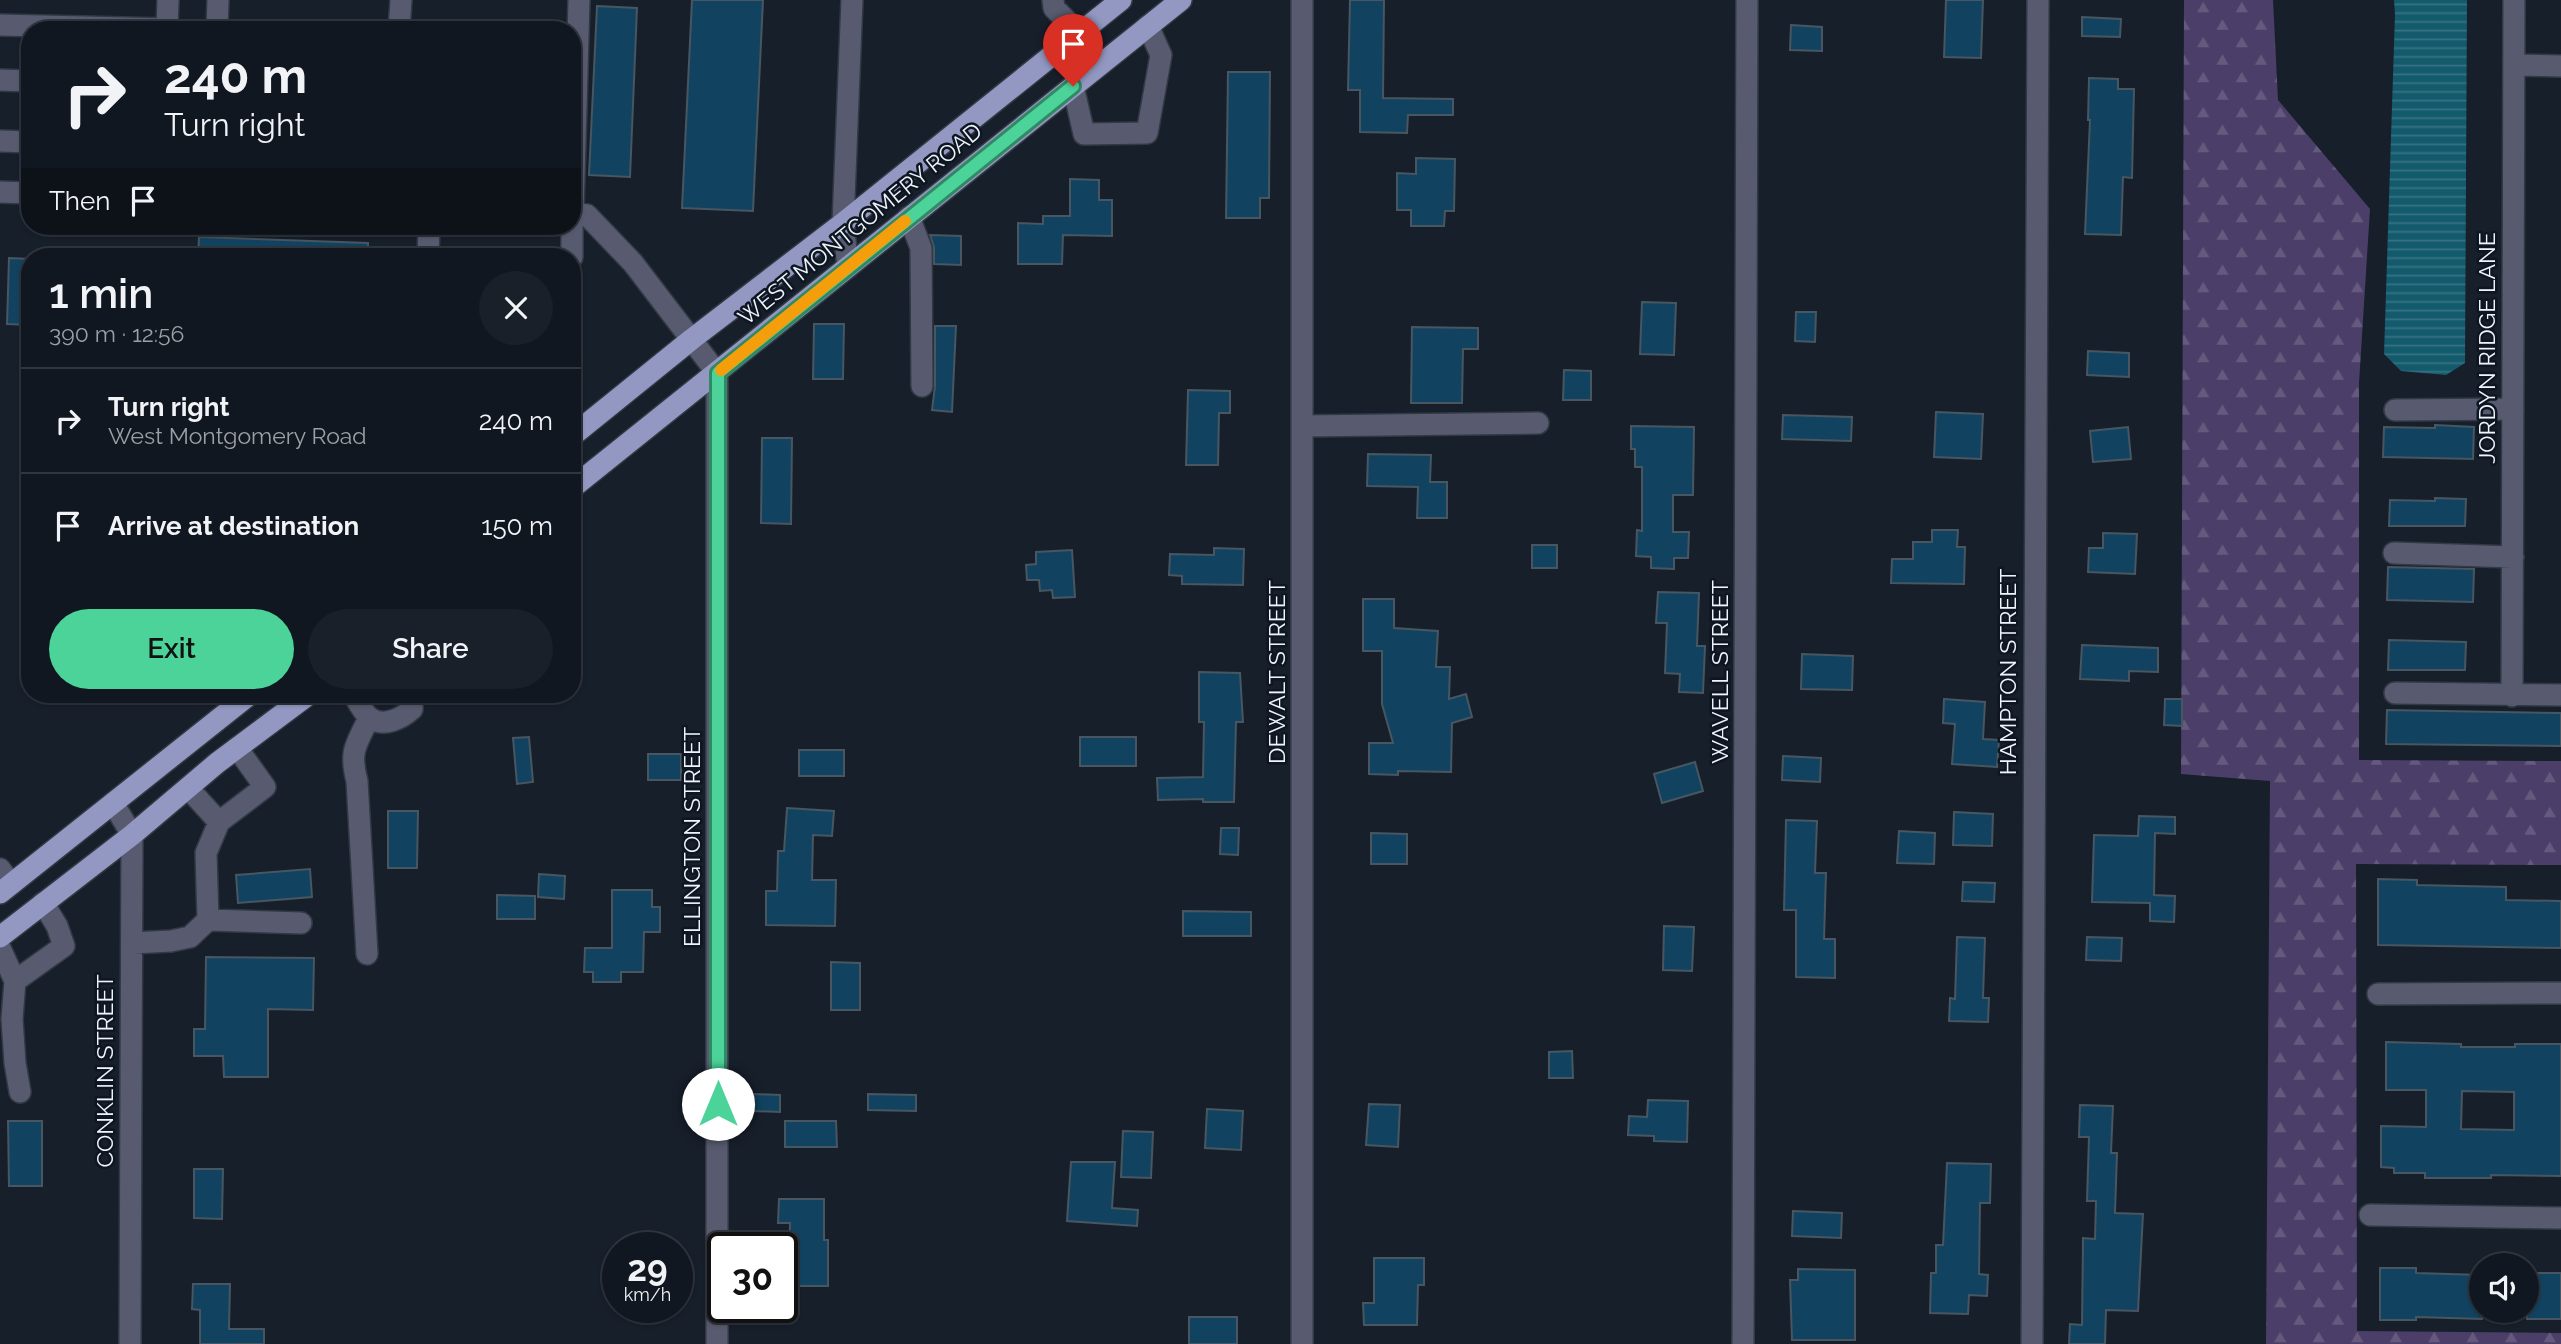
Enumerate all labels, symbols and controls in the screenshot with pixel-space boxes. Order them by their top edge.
pin [1043,14,1103,86]
icon: arrive [1054,25,1092,63]
text: 240 m [164,47,307,104]
icon: right [49,49,140,140]
text: Turn right [164,106,305,143]
street label: WEST MONTGOMERY ROAD [732,117,987,330]
icon: arrive [124,182,162,220]
text: Then [49,186,110,216]
street label: JORDYN RIDGE LANE [2473,232,2500,464]
text: 1 min [49,269,153,318]
button: close [479,271,553,345]
text: 390 m · 12:56 [49,320,184,347]
text: Turn right [108,392,229,422]
icon: right [49,402,87,440]
text: 240 m [479,406,553,436]
text: West Montgomery Road [108,422,367,449]
icon: arrive [49,507,87,545]
text: Arrive at destination [108,511,359,541]
text: 150 m [481,511,553,541]
street label: HAMPTON STREET [1994,569,2021,775]
street label: DEWALT STREET [1263,580,1290,764]
street label: WAVELL STREET [1706,580,1733,764]
button: Exit [49,609,294,689]
button: Share [308,609,553,689]
street label: ELLINGTON STREET [678,727,705,947]
street label: CONKLIN STREET [91,974,118,1168]
position arrow [681,1067,755,1141]
speed limit sign: 30 [707,1232,798,1323]
text: 29 [627,1248,668,1289]
map controls [2469,1253,2539,1323]
button: sound [2469,1253,2539,1323]
text: km/h [624,1284,671,1305]

